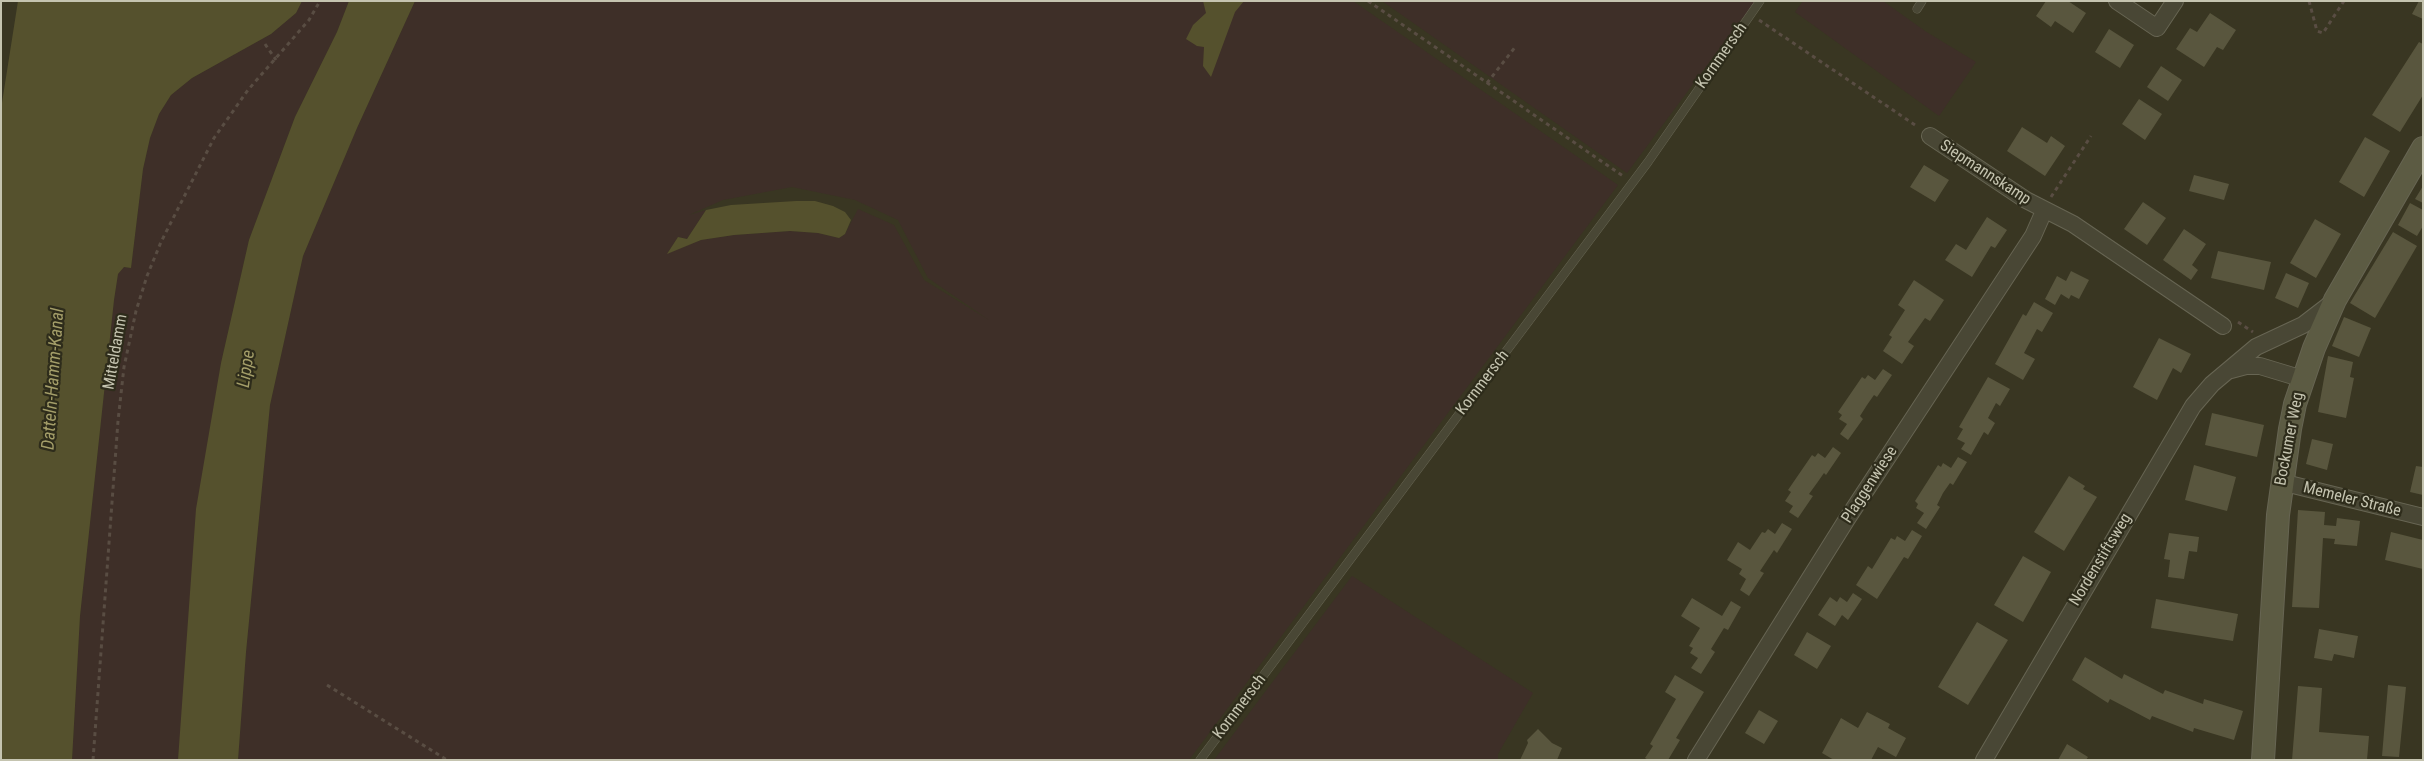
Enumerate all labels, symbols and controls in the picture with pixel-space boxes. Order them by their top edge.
street label: Kornmersch [1692,19,1752,93]
street label: Siepmannskamp [1936,136,2034,210]
water label: Datteln-Hamm-Kanal [38,307,70,451]
street label: Mitteldamm [100,313,132,391]
street label: Kornmersch [1452,347,1514,419]
water label: Lippe [234,349,260,389]
street label: Bockumer Weg [2272,391,2308,487]
street label: Plaggenwiese [1838,443,1902,527]
street label: Memeler Straße [2301,479,2403,521]
street label: Nordenstiftsweg [2066,510,2136,610]
street label: Kornmersch [1209,671,1271,743]

